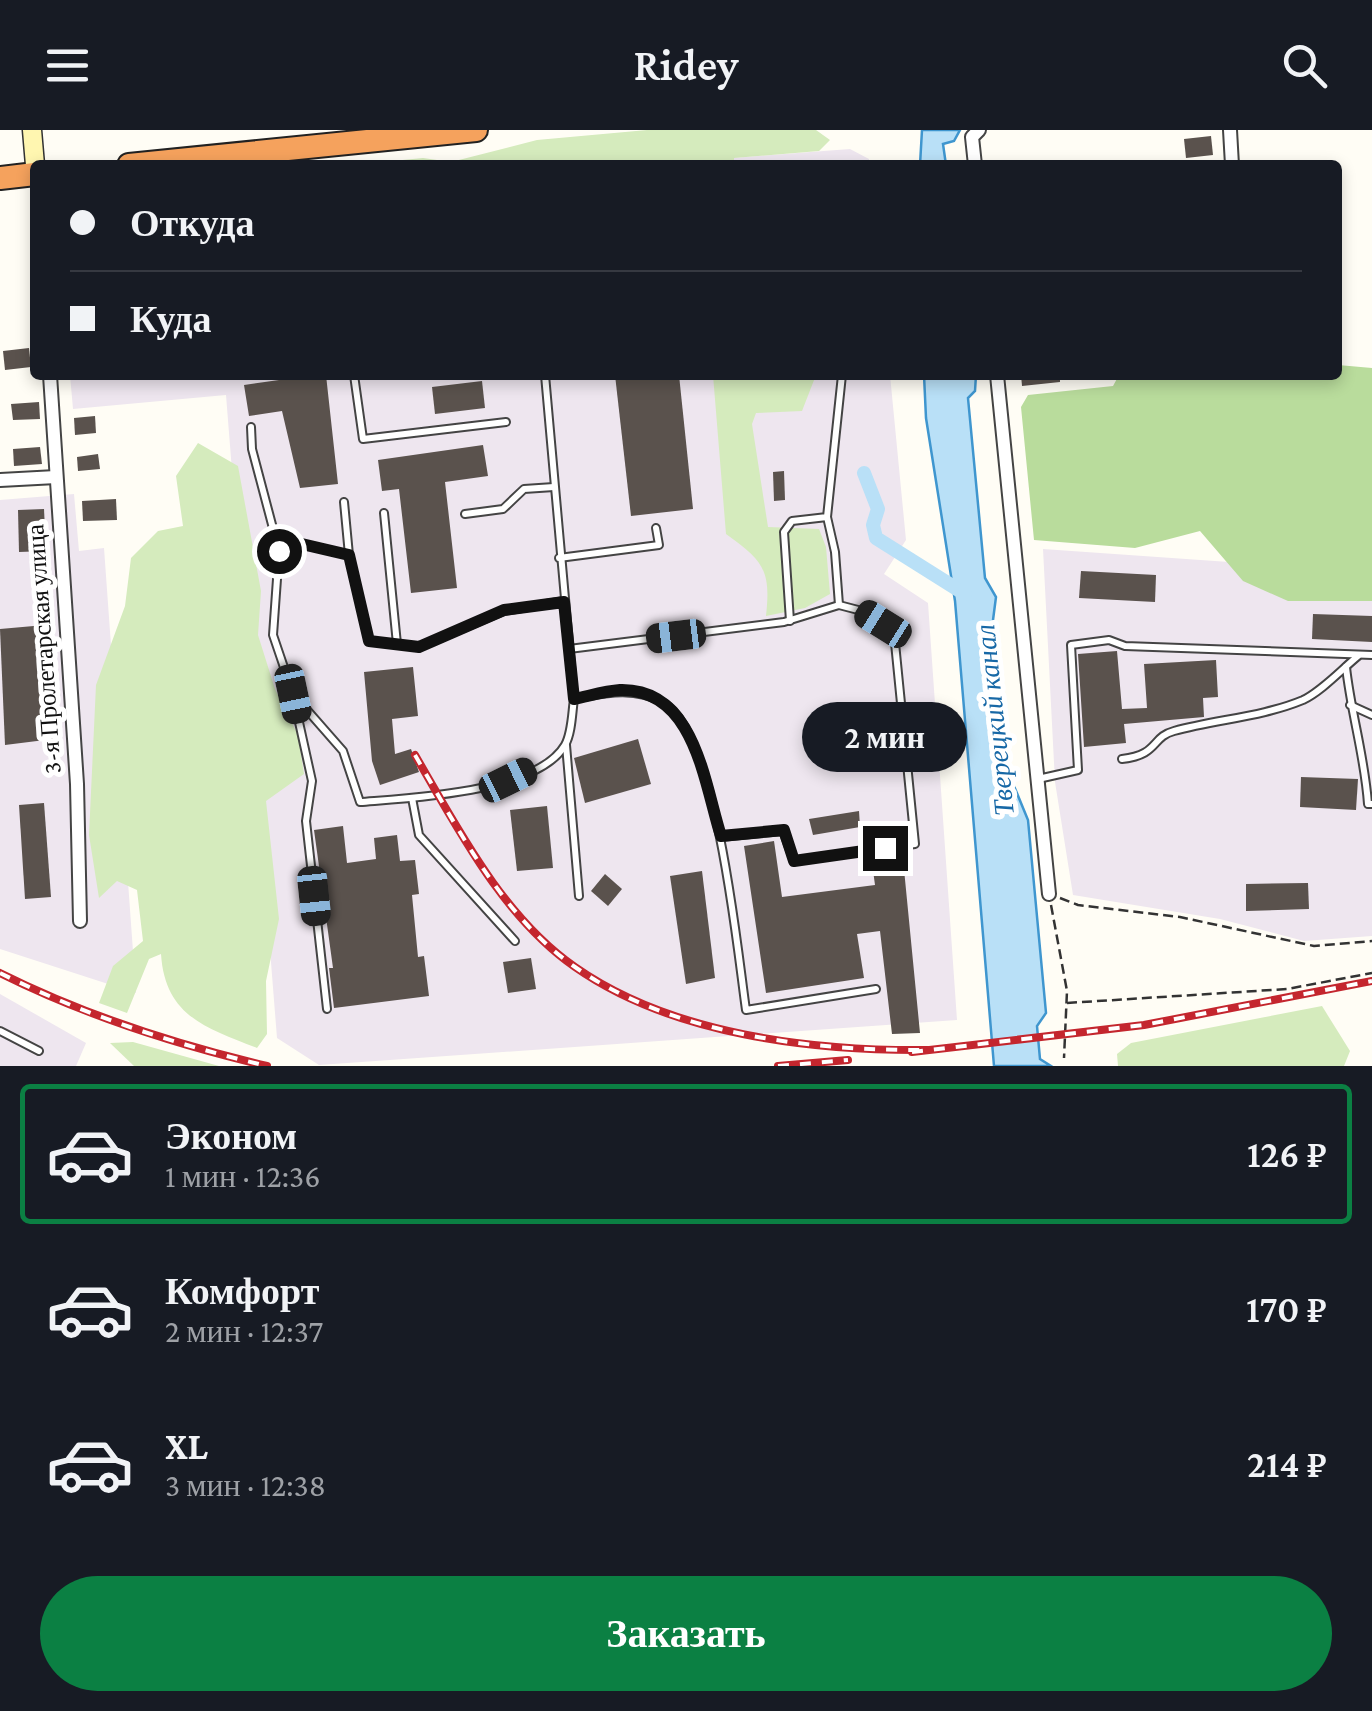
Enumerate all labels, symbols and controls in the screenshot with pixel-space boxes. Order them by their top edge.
icon: menu [40,38,95,93]
icon: search [1277,38,1332,93]
text: Ridey [634,40,739,90]
text: Откуда [130,202,254,244]
text: Куда [130,298,211,340]
street label: 3-я Пролетарская улица [21,523,66,775]
route start [257,529,302,574]
car [850,595,916,653]
car [644,617,708,655]
water label: Тверецкий канал [969,623,1020,817]
car [272,662,314,726]
callout: 2 мин [802,703,968,773]
text: 2 мин [844,719,925,755]
car [474,753,542,807]
route end [863,826,908,871]
car [296,865,332,927]
icon: car [45,1109,135,1199]
text: Эконом [165,1115,297,1157]
text: 126 ₽ [1247,1133,1327,1175]
text: 1 мин · 12:36 [165,1158,320,1194]
icon: car [45,1264,135,1354]
text: Комфорт [165,1270,319,1312]
text: 170 ₽ [1246,1288,1327,1330]
text: 2 мин · 12:37 [165,1313,323,1349]
icon: car [45,1419,135,1509]
text: XL [165,1425,208,1467]
text: 214 ₽ [1247,1443,1327,1485]
text: 3 мин · 12:38 [165,1467,326,1503]
button: Заказать [40,1576,1332,1691]

